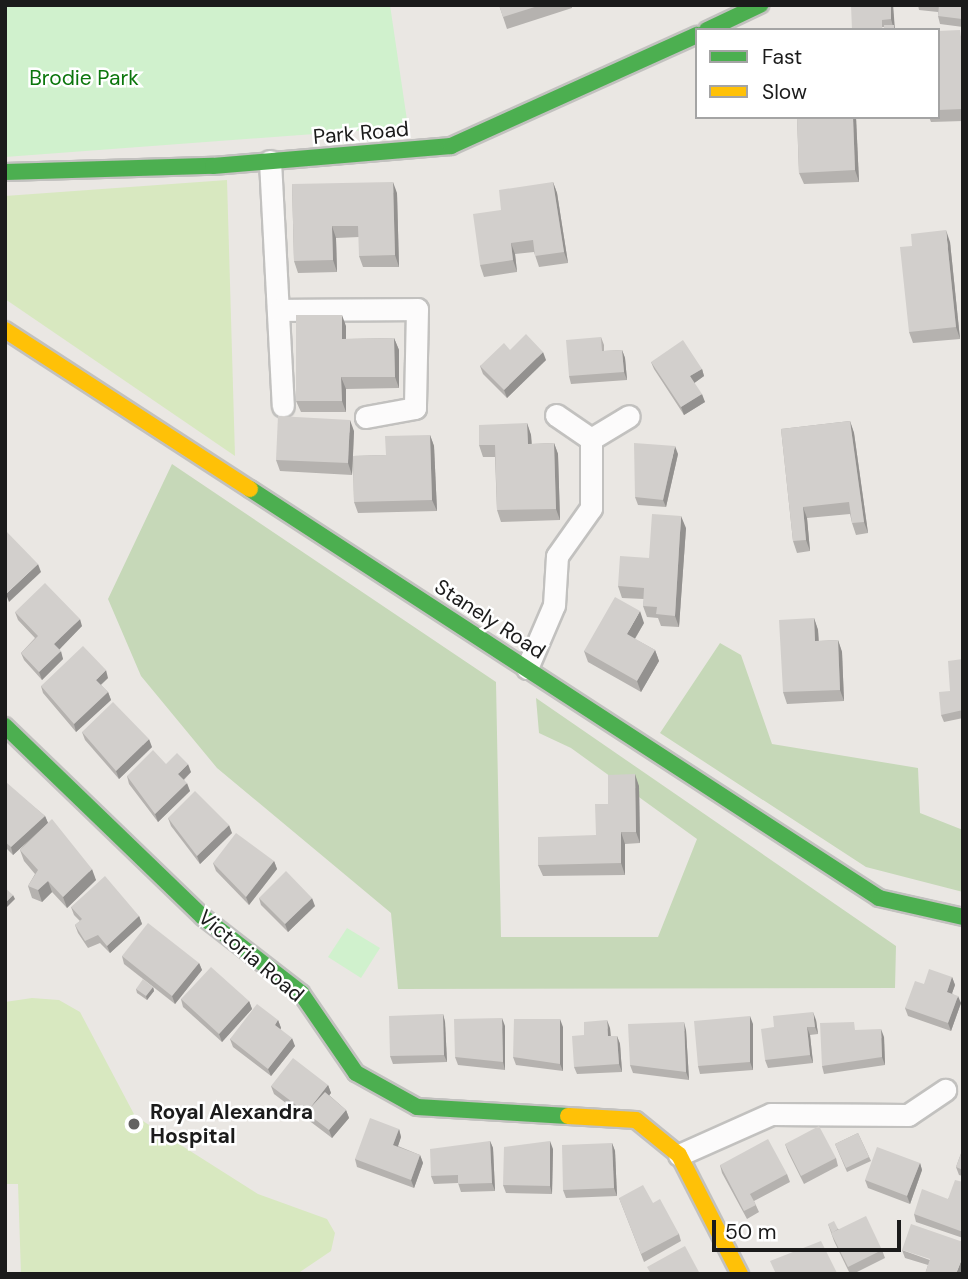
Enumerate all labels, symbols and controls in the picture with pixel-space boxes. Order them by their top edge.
legend [695,28,940,119]
text: Fast [762,43,802,71]
park label: Brodie Park [29,65,139,91]
text: Slow [762,78,807,106]
street label: Park Road [312,116,410,150]
street label: Stanely Road [430,574,550,664]
street label: Victoria Road [193,905,309,1007]
place label: Royal Alexandra Hospital [150,1099,313,1149]
marker: Royal Alexandra Hospital [124,1114,144,1134]
scale bar [716,1206,905,1250]
text: 50 m [725,1218,776,1246]

